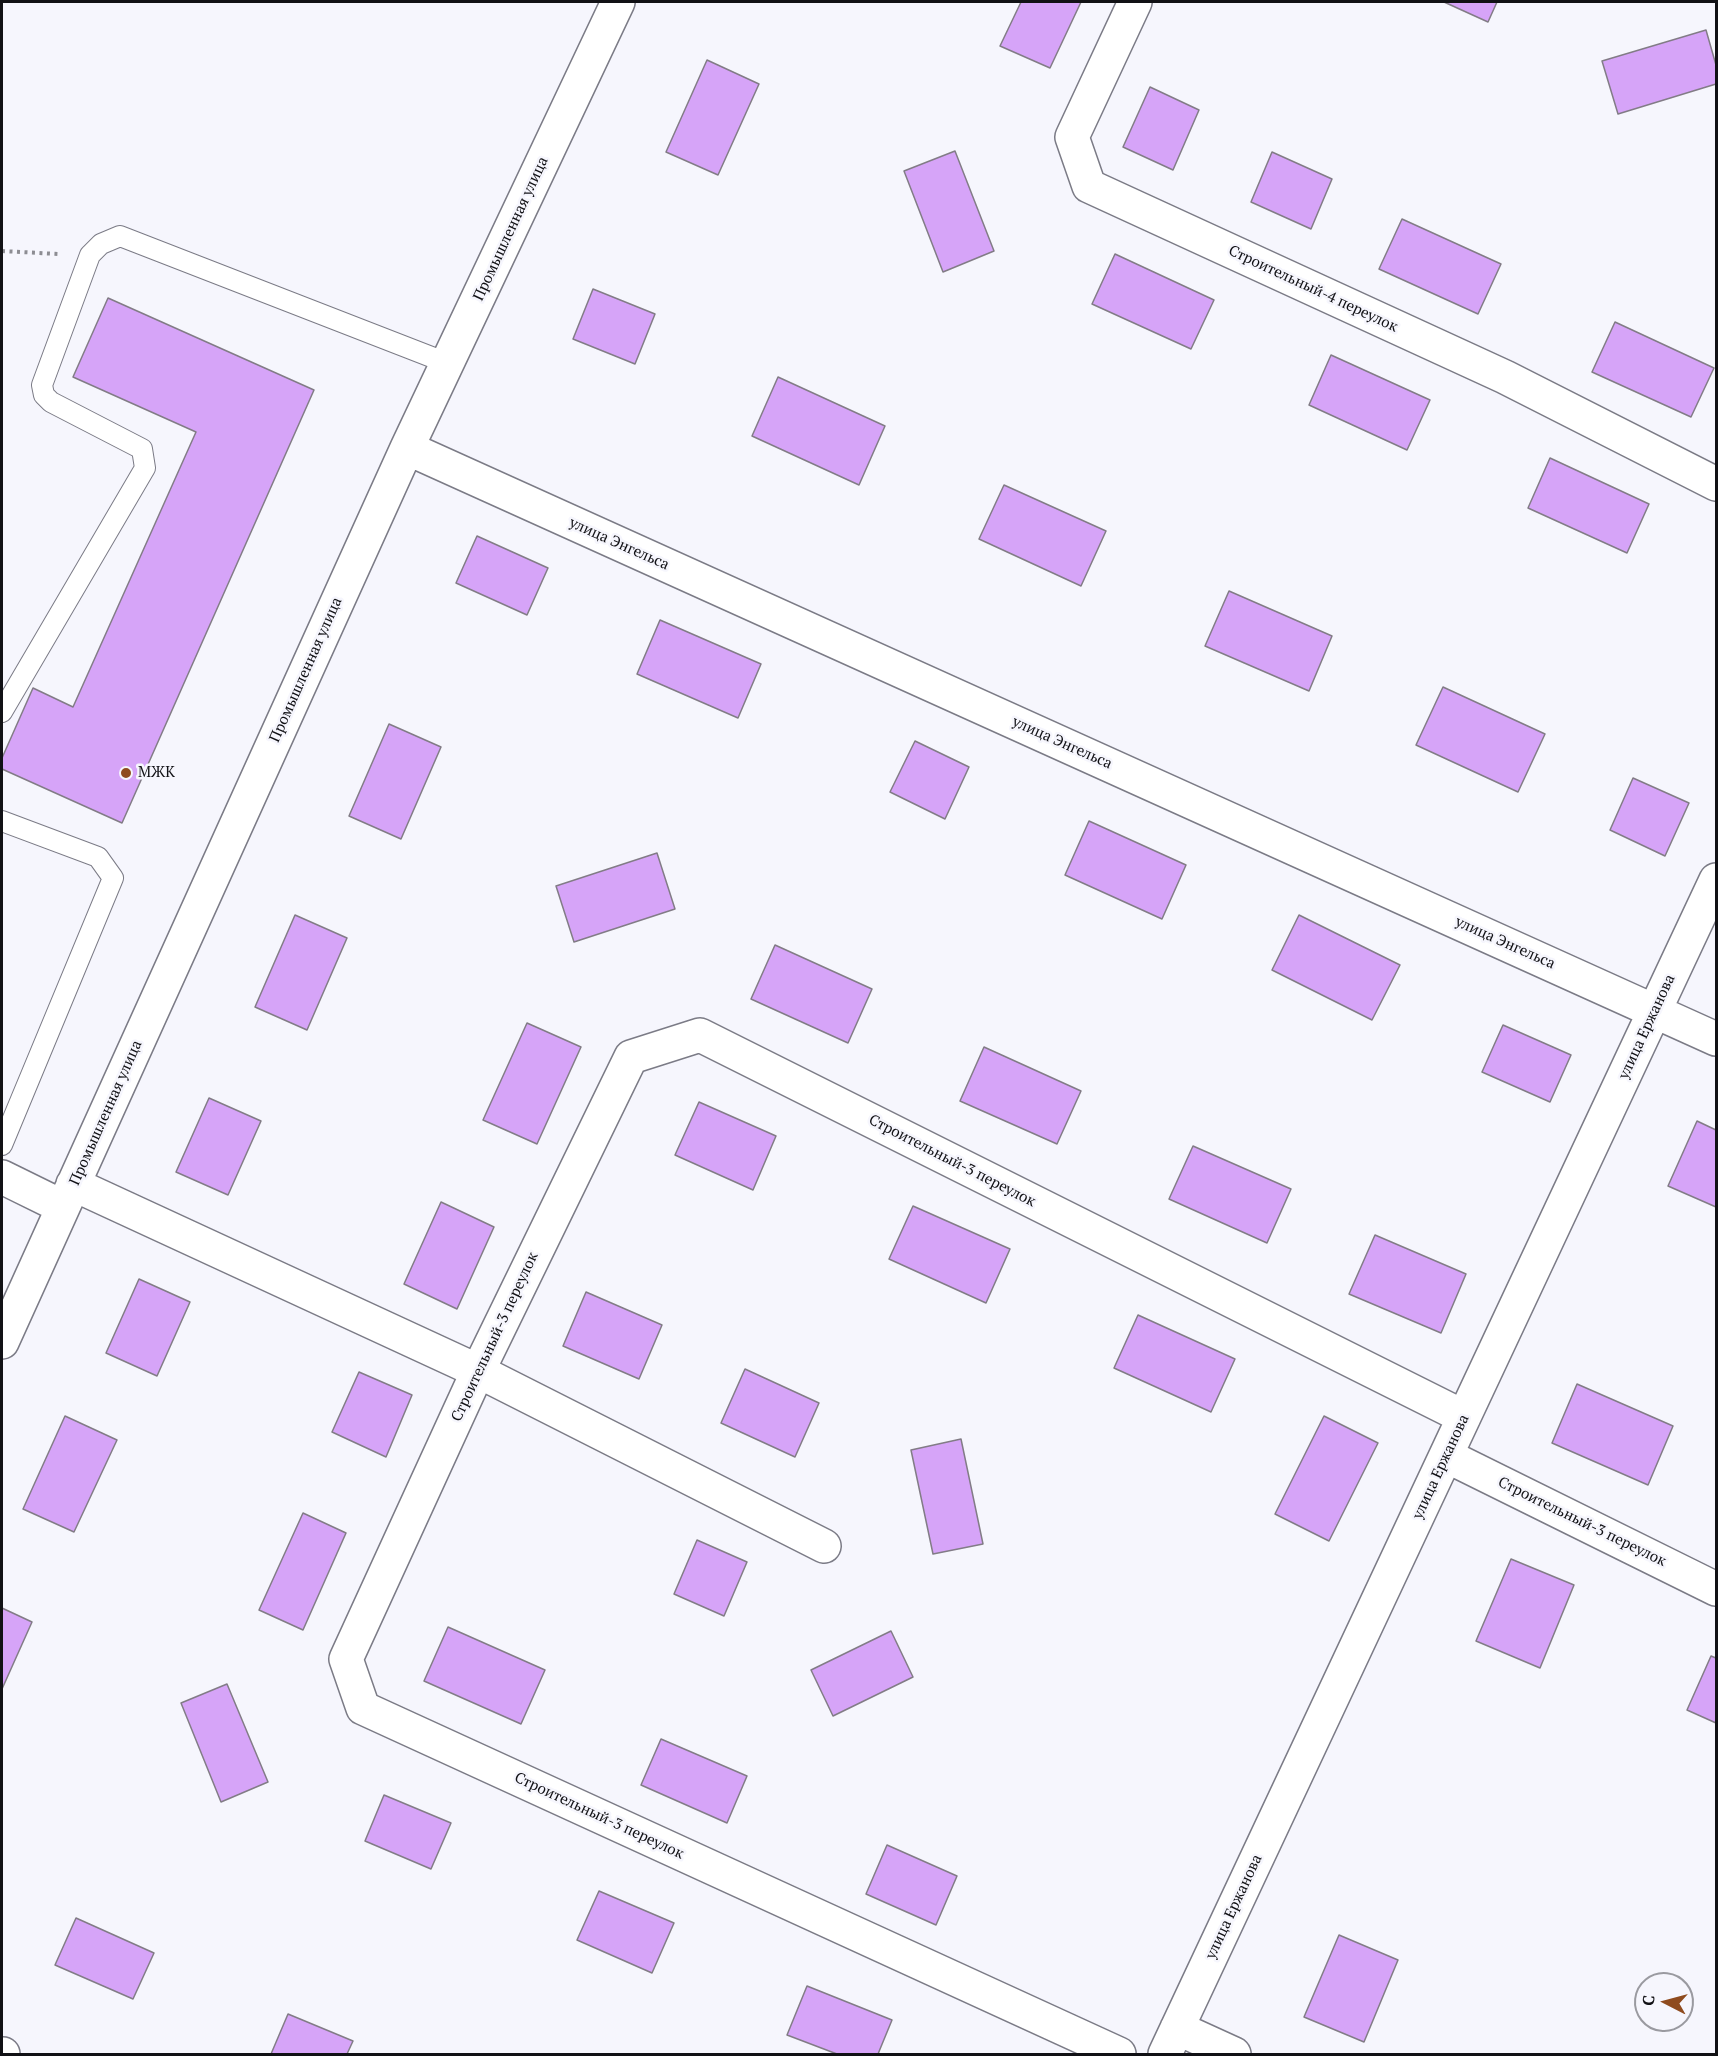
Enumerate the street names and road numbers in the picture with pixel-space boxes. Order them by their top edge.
street label: Промышленная улица [470,154,552,304]
street label: Строительный-4 переулок [1225,242,1401,336]
street label: улица Энгельса [566,514,672,574]
street label: Промышленная улица [266,595,346,745]
street label: улица Энгельса [1009,713,1115,773]
street label: улица Энгельса [1452,913,1558,973]
street label: улица Ержанова [1615,972,1679,1082]
street label: Промышленная улица [66,1038,146,1188]
street label: Строительный-3 переулок [866,1111,1038,1211]
street label: Строительный-3 переулок [448,1249,542,1425]
street label: улица Ержанова [1409,1412,1473,1522]
street label: Строительный-3 переулок [1495,1473,1669,1571]
street label: Строительный-3 переулок [511,1769,687,1863]
street label: улица Ержанова [1202,1852,1266,1962]

